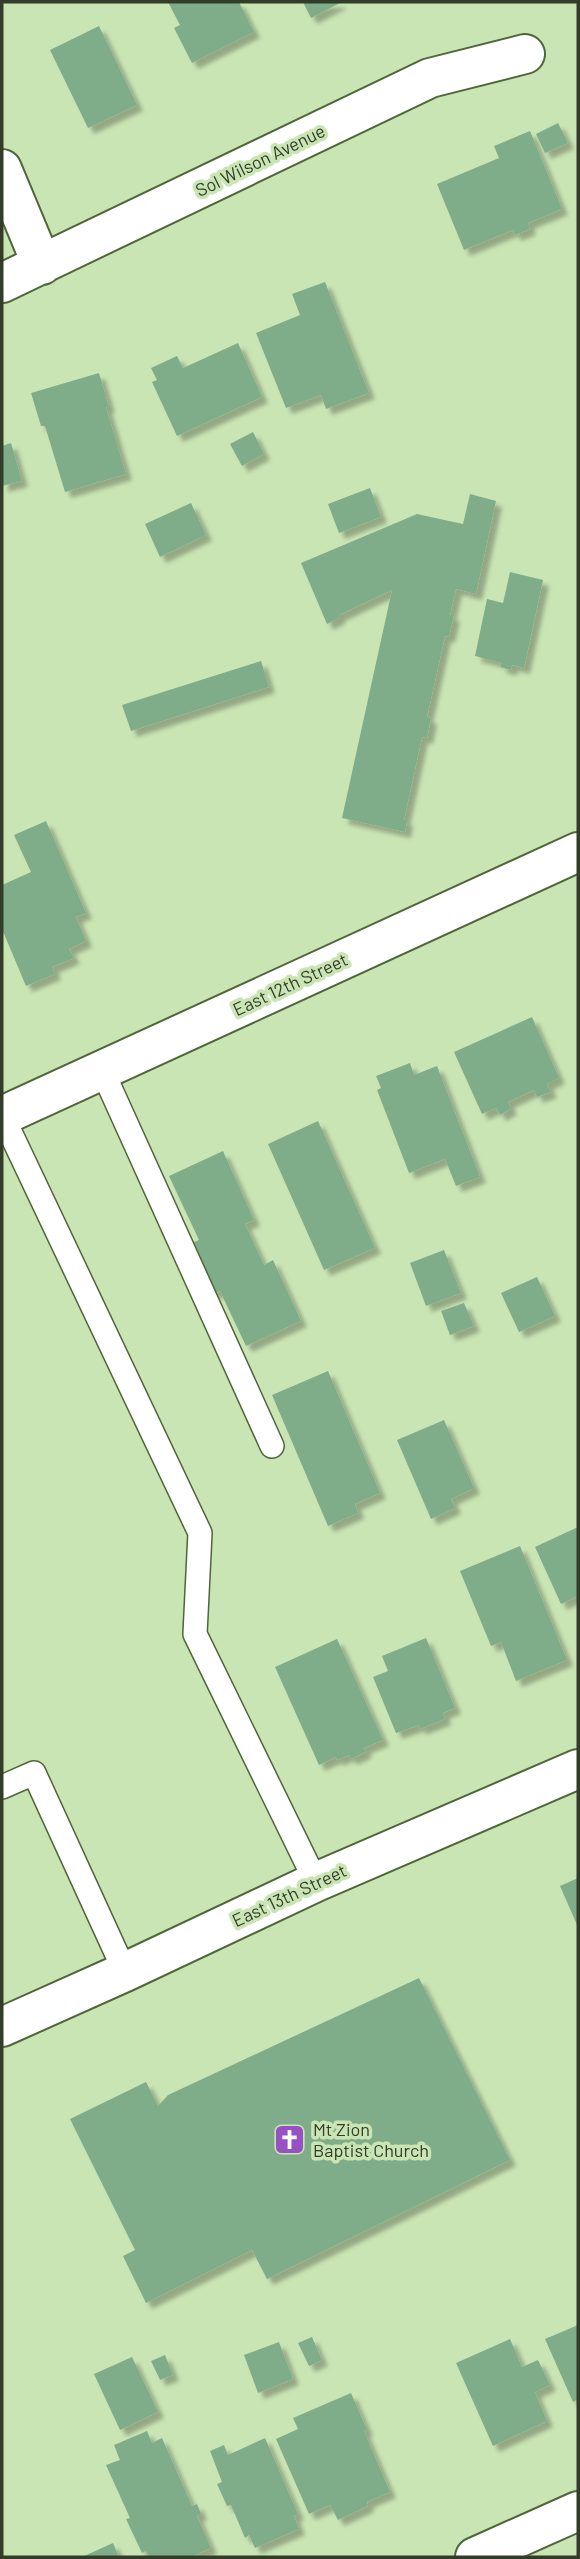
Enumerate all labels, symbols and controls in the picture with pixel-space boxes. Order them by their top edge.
street label: Sol Wilson Avenue [192,119,328,201]
street label: East 12th Street [229,948,351,1020]
street label: East 13th Street [228,1859,350,1931]
place label: Mt Zion Baptist Church [313,2118,429,2161]
church icon: Mt Zion Baptist Church [273,2122,307,2156]

